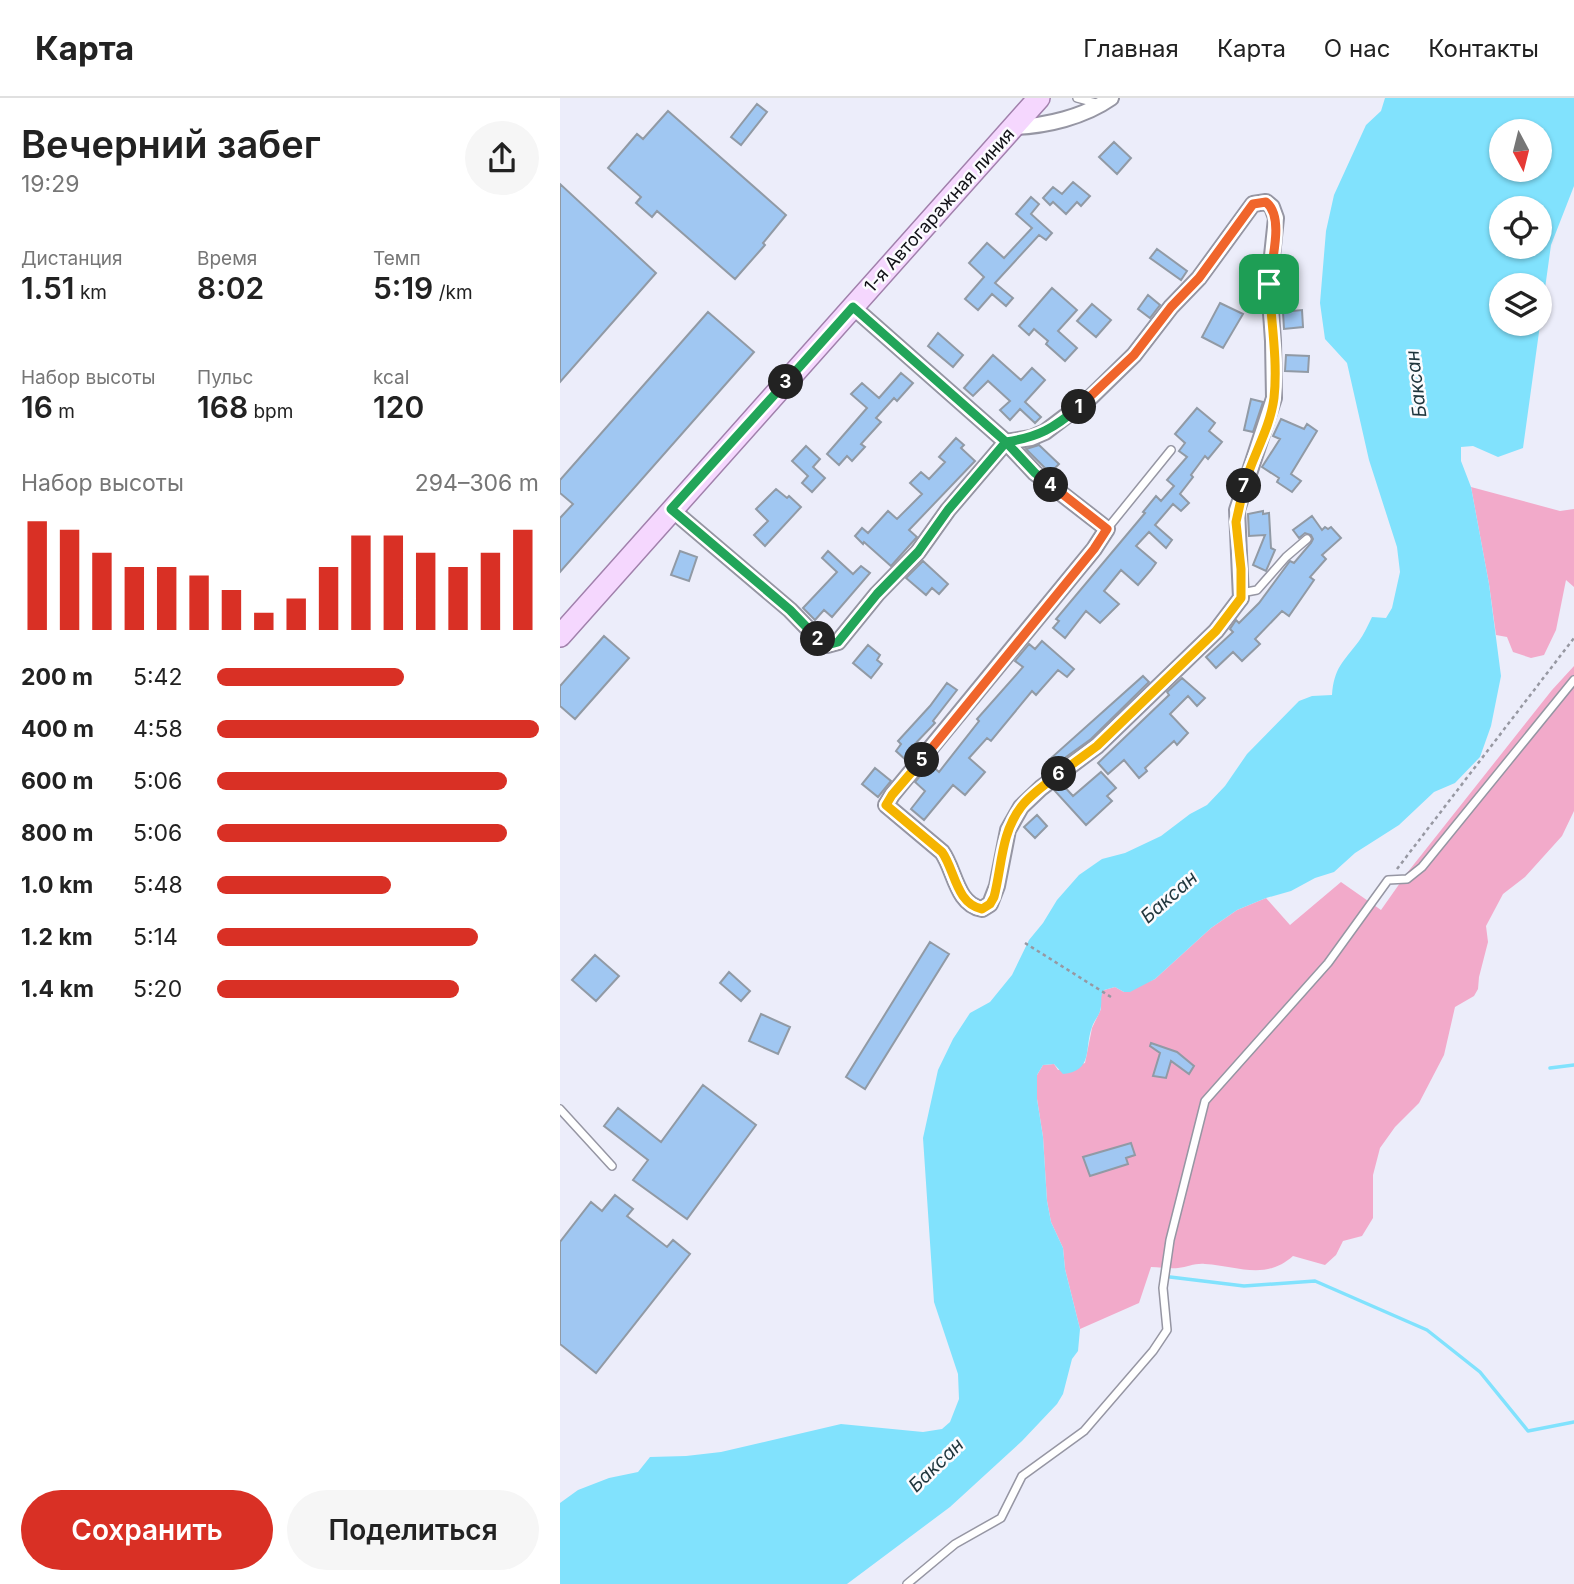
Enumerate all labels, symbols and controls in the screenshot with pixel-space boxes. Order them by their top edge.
text: Карта [35,28,134,68]
text: Главная [1083,34,1179,63]
text: Карта [1217,34,1286,63]
text: О нас [1324,34,1390,63]
text: Контакты [1428,34,1539,63]
north arrow [1489,119,1552,182]
map controls [1489,119,1552,336]
text: Вечерний забег [21,121,321,167]
button: share [465,121,539,195]
street label: 1-я Автогаражная линия [860,123,1018,297]
text: 19:29 [21,170,80,198]
button: locate [1489,196,1552,259]
text: Дистанция [21,247,123,270]
text: Время [197,247,257,270]
text: Темп [373,247,421,270]
pin [1239,254,1299,314]
icon: arrive [1250,265,1288,303]
text: 1.51 [21,270,75,306]
text: 8:02 [197,270,264,306]
text: 5:19 [373,270,433,306]
button: layers [1489,273,1552,336]
text: km [75,281,107,304]
text: /km [433,281,473,304]
water label: Баксан [1400,349,1432,419]
pin: 3 [768,364,804,400]
text: Набор высоты [21,366,156,389]
text: Пульс [197,366,253,389]
text: kcal [373,366,409,389]
text: 3 [779,370,792,393]
text: 16 [21,389,53,425]
text: 168 [197,389,248,425]
text: 120 [373,389,424,425]
pin: 1 [1062,390,1096,424]
text: 1 [1074,395,1083,418]
text: m [53,400,75,423]
text: bpm [248,400,293,423]
pin: 4 [1034,468,1068,502]
pin: 7 [1226,468,1262,504]
text: Набор высоты [21,469,184,497]
text: 294–306 m [415,469,539,497]
text: 4 [1044,473,1057,496]
text: 7 [1238,474,1249,497]
pin: 2 [800,622,836,656]
text: 2 [812,627,823,650]
text: 200 m [21,663,93,691]
text: 5:42 [133,663,183,691]
text: 400 m [21,715,94,743]
text: 4:58 [133,715,183,743]
pin: 5 [904,742,940,778]
text: 5 [915,748,928,771]
pin: 6 [1042,756,1076,792]
text: 6 [1052,762,1065,785]
text: 600 m [21,767,93,795]
text: 5:06 [133,767,182,795]
text: 800 m [21,819,93,847]
text: 5:06 [133,819,182,847]
water label: Баксан [1136,866,1202,928]
text: 1.0 km [21,871,93,899]
text: 5:48 [133,871,183,899]
text: 1.2 km [21,923,93,951]
text: 5:14 [133,923,178,951]
text: 1.4 km [21,975,94,1003]
text: 5:20 [133,975,182,1003]
water label: Баксан [904,1433,968,1497]
button: Сохранить [21,1490,273,1570]
button: Поделиться [287,1490,539,1570]

